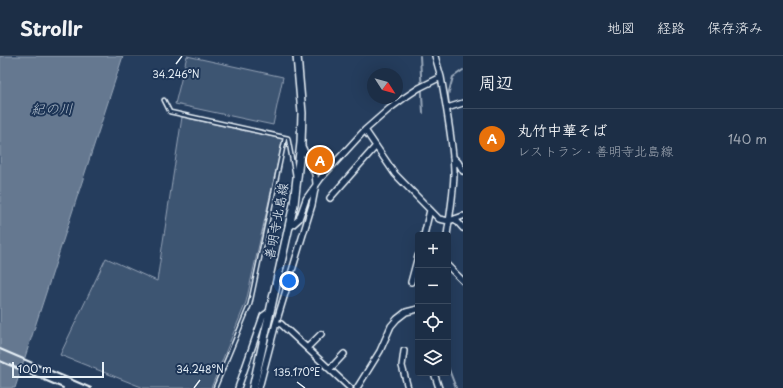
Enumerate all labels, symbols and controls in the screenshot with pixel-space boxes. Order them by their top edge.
text: Strollr [20,14,83,42]
text: 地図 [607,17,635,38]
text: 経路 [657,17,685,38]
text: 保存済み [707,17,763,38]
text: 34.246°N [152,66,200,81]
north arrow [367,68,403,104]
text: 周辺 [479,69,513,95]
water label: 紀の川 [31,98,73,119]
text: 丸竹中華そば [517,118,607,141]
text: A [487,129,497,148]
text: 140 m [728,129,767,148]
text: レストラン · 善明寺北島線 [517,141,673,160]
pin: A [307,145,333,175]
street label: 善明寺北島線 [259,180,292,261]
map controls [415,232,451,376]
button: + [415,232,451,268]
button: − [415,268,451,304]
your location [279,271,299,291]
button: locate [415,304,451,340]
button: layers [415,340,451,376]
scale bar [12,360,104,379]
text: 100 m [18,360,52,377]
text: 34.248°N [176,361,224,376]
text: 135.170°E [274,364,320,379]

